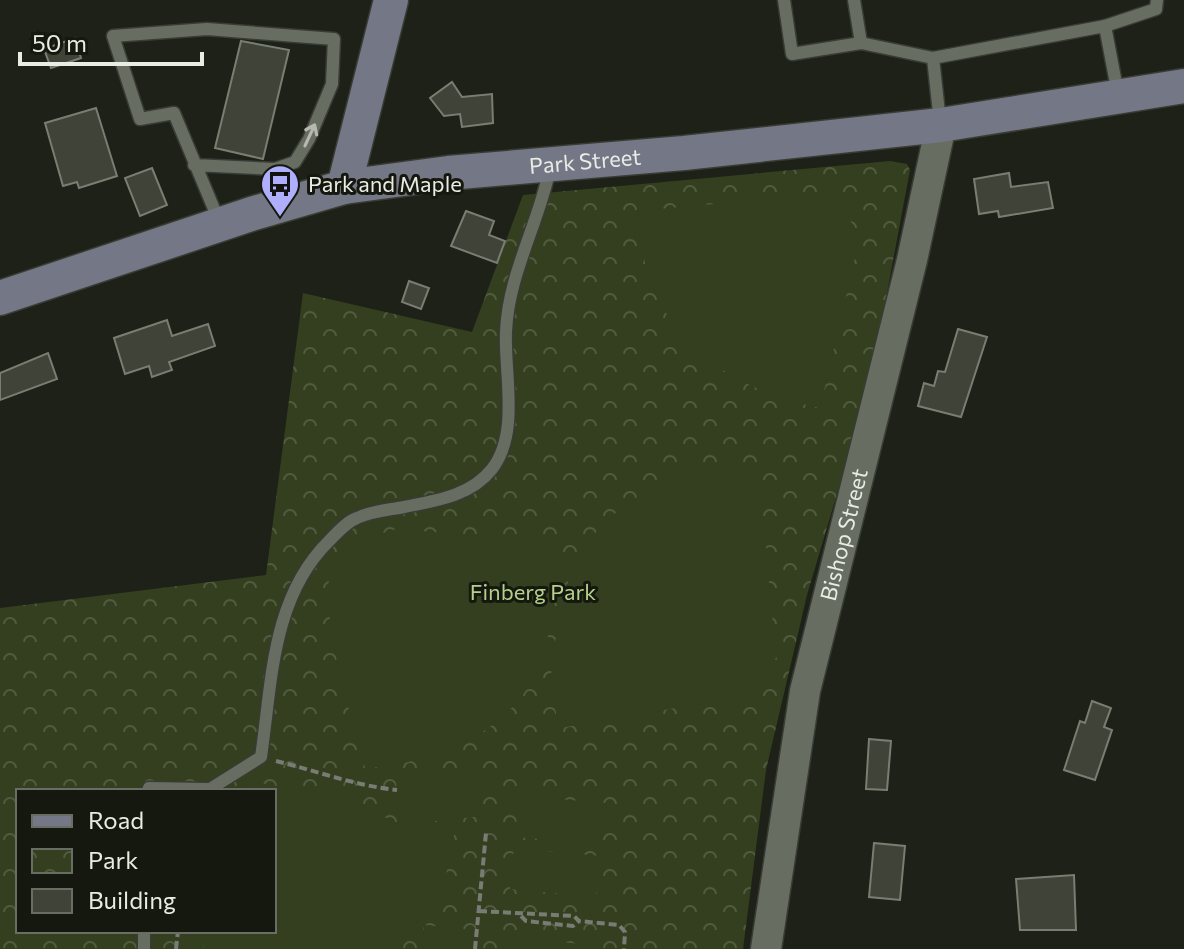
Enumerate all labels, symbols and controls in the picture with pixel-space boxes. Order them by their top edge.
scale bar [20,16,202,66]
text: 50 m [32,28,87,57]
one-way arrow [303,123,318,147]
street label: Park Street [528,143,642,179]
bus stop icon: Park and Maple [259,163,301,218]
place label: Park and Maple [308,170,462,197]
street label: Bishop Street [814,466,873,603]
park label: Finberg Park [470,578,596,605]
legend [16,789,276,933]
text: Road [88,805,144,834]
text: Park [88,845,138,874]
text: Building [88,885,176,914]

